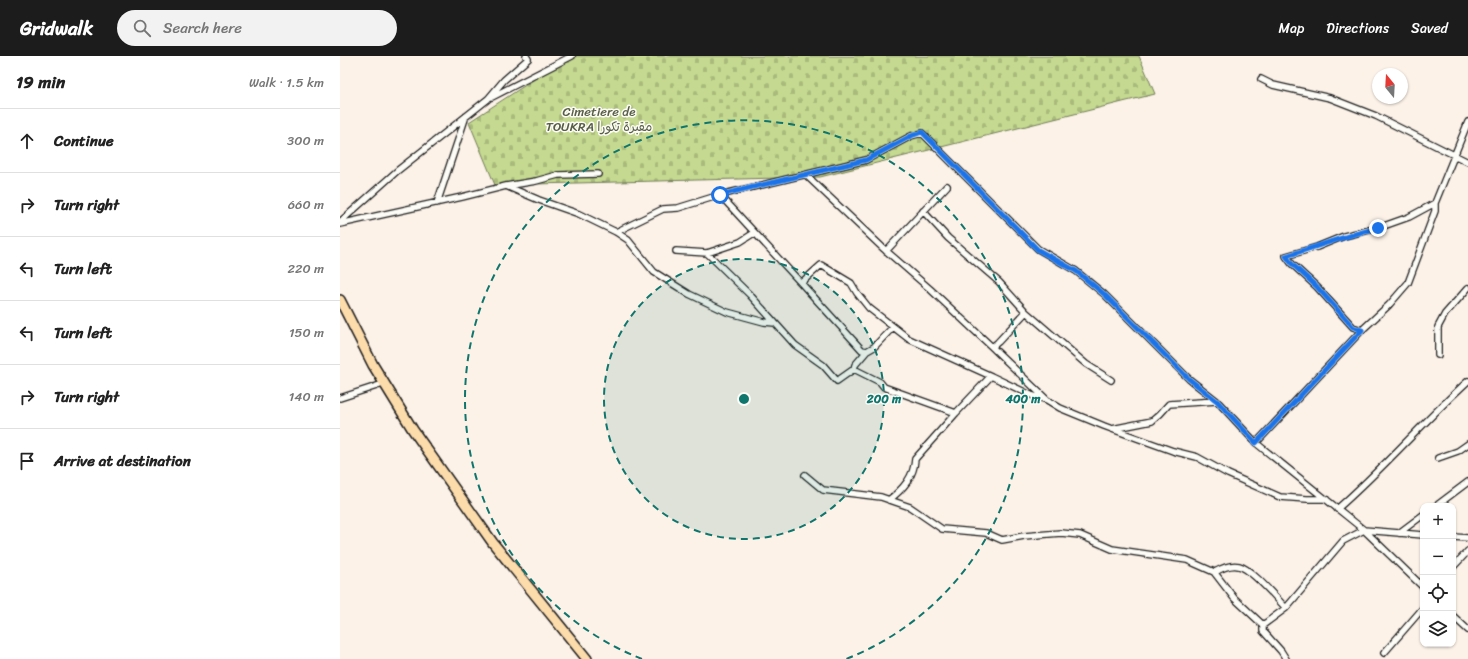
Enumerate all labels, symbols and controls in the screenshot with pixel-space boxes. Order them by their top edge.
search box [117,10,397,46]
text: Gridwalk [20,12,93,45]
text: Search here [163,15,242,41]
text: Map [1278,16,1304,41]
text: Directions [1326,16,1389,41]
text: Saved [1411,16,1448,41]
icon: search [131,17,153,39]
text: 19 min [16,67,65,97]
north arrow [1372,68,1408,104]
text: Walk · 1.5 km [249,71,324,94]
park label: Cimetiere de TOUKRA مقبرة تكورا [546,100,652,138]
text: Continue [54,128,114,154]
text: 300 m [287,129,324,152]
icon: ahead [16,130,38,152]
route start [711,186,729,204]
text: Turn right [54,192,119,218]
text: 660 m [288,193,324,216]
icon: right [16,194,38,216]
route end [1369,219,1387,237]
text: Turn left [54,256,112,282]
text: 220 m [287,257,324,280]
icon: left [16,258,38,280]
text: Turn left [54,320,112,346]
text: 150 m [289,321,324,344]
icon: left [16,322,38,344]
text: Turn right [54,384,119,410]
text: 140 m [289,385,324,408]
icon: right [16,386,38,408]
text: 200 m [866,388,902,410]
text: 400 m [1004,388,1041,410]
centre of rings [737,392,751,406]
text: Arrive at destination [54,448,191,474]
icon: arrive [16,450,38,472]
map controls [1420,503,1456,647]
button: + [1420,503,1456,539]
button: − [1420,539,1456,575]
button: locate [1420,575,1456,611]
button: layers [1420,611,1456,647]

